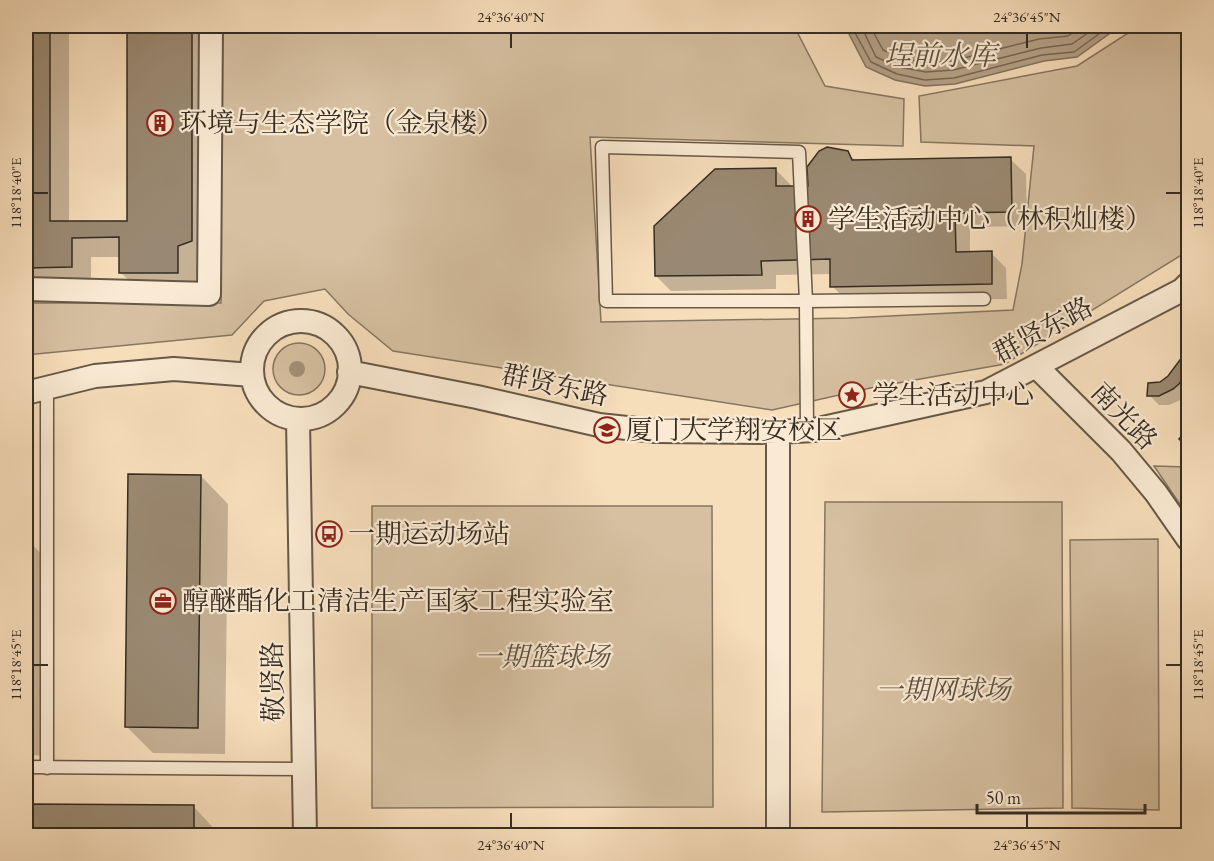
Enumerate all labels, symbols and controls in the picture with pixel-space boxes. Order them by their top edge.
text: 24°36'40"N [477,7,545,26]
text: 24°36'45"N [993,7,1061,26]
water label: 埕前水库 [884,37,1000,73]
place label: 环境与生态学院（金泉楼） [180,105,504,140]
building icon: 环境与生态学院（金泉楼） [145,108,175,138]
text: 118°18'40"E [6,157,25,229]
text: 118°18'40"E [1188,157,1207,229]
place label: 学生活动中心（林积灿楼） [828,201,1152,236]
building icon: 学生活动中心（林积灿楼） [793,204,823,234]
street label: 群贤东路 [987,289,1099,370]
street label: 群贤东路 [499,356,612,413]
street label: 南光路 [1084,374,1165,457]
place label: 学生活动中心 [872,377,1034,412]
place icon: 学生活动中心 [837,380,867,410]
place label: 厦门大学翔安校区 [626,412,842,447]
school or university icon: 厦门大学翔安校区 [592,415,622,445]
place label: 一期运动场站 [348,516,510,551]
bus stop icon: 一期运动场站 [314,519,344,549]
place label: 醇醚酯化工清洁生产国家工程实验室 [182,583,614,618]
office icon: 醇醚酯化工清洁生产国家工程实验室 [148,586,178,616]
text: 118°18'45"E [6,629,25,701]
text: 118°18'45"E [1188,629,1207,701]
park label: 一期篮球场 [475,639,611,674]
street label: 敬贤路 [254,641,291,723]
park label: 一期网球场 [876,672,1012,707]
scale bar [977,777,1145,815]
text: 50 m [986,786,1021,809]
text: 24°36'40"N [477,835,545,854]
text: 24°36'45"N [993,835,1061,854]

